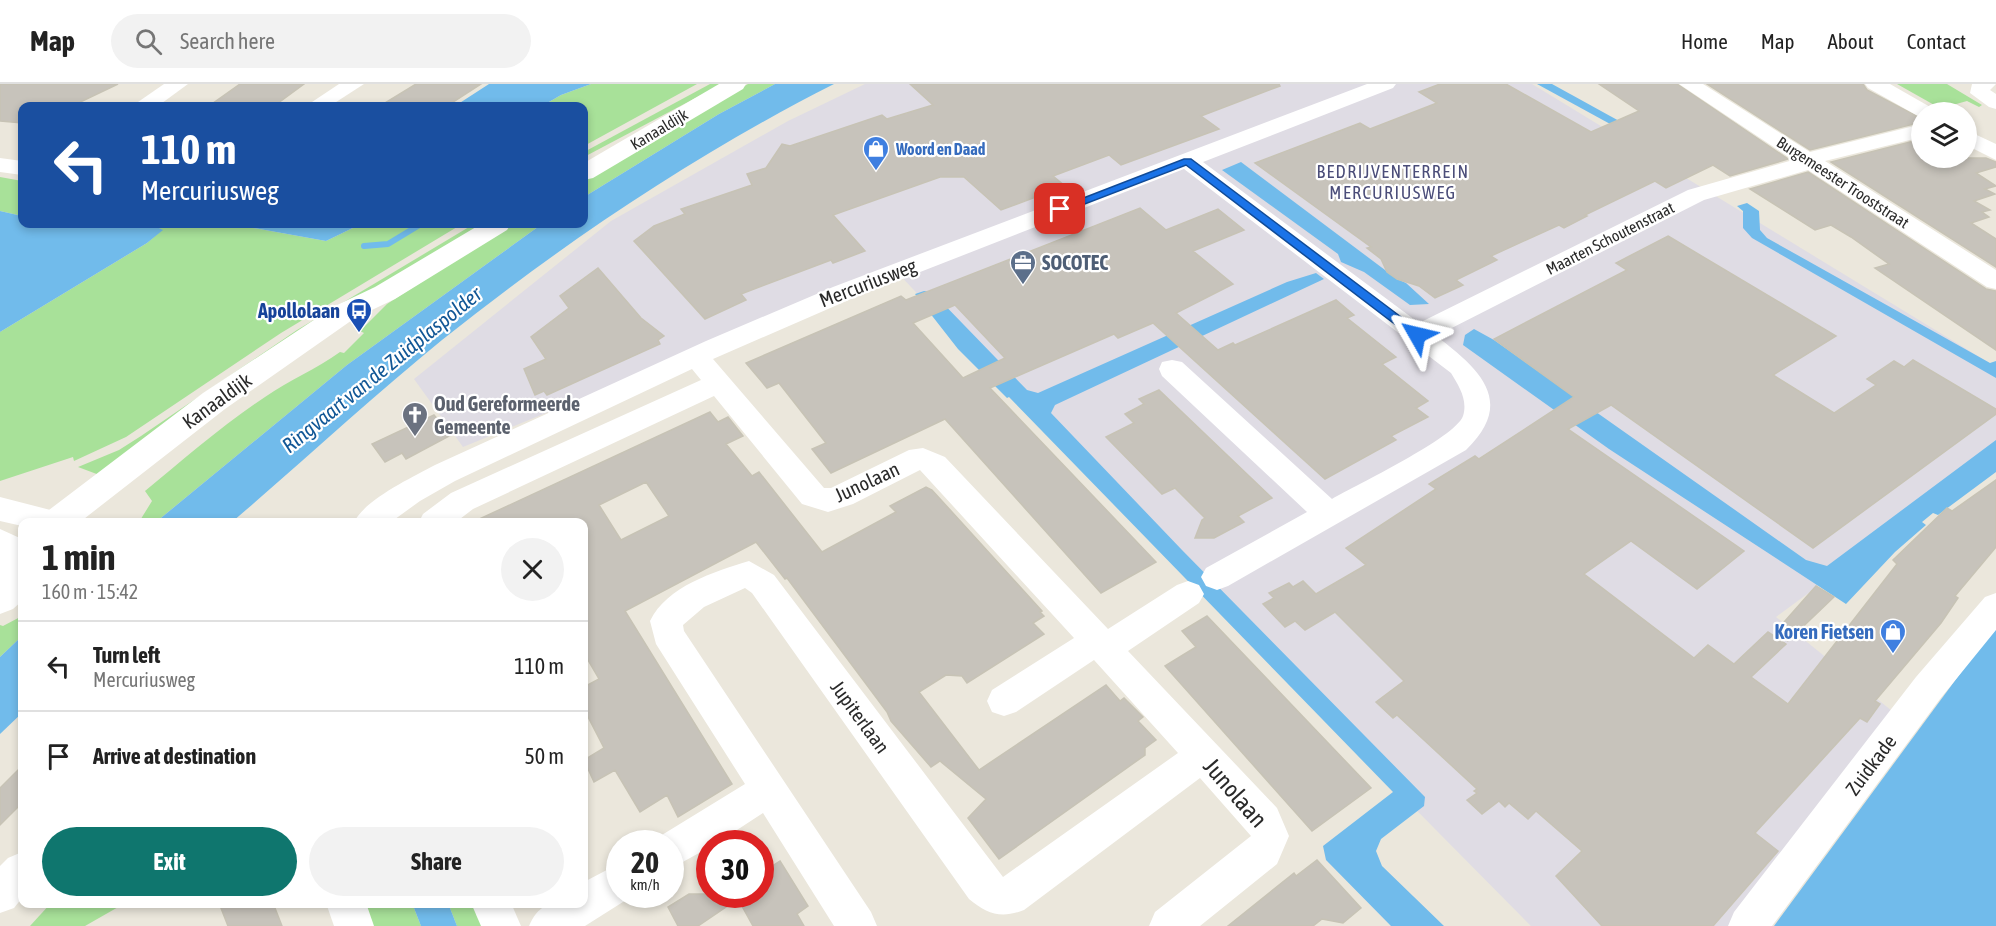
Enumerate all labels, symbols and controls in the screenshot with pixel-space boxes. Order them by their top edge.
search box [111,14,531,68]
text: Map [30,25,75,57]
icon: search [132,25,165,58]
text: Search here [180,28,275,54]
text: Home [1681,29,1728,53]
text: Map [1761,29,1795,53]
text: About [1828,29,1874,53]
text: Contact [1907,29,1966,53]
map controls [1911,102,1977,168]
button: layers [1911,102,1977,168]
street label: Kanaaldijk [627,105,691,154]
text: 110 m [141,125,236,173]
icon: left [42,126,120,204]
street label: Burgemeester Trooststraat [1773,133,1913,232]
shop icon: Woord en Daad [861,134,891,172]
place label: Woord en Daad [895,140,986,158]
district label: BEDRIJVENTERREIN MERCURIUSWEG [1316,161,1470,203]
text: Mercuriusweg [141,175,279,206]
pin [1034,183,1085,234]
icon: arrive [1043,192,1076,225]
street label: Maarten Schoutenstraat [1543,198,1677,278]
office icon: SOCOTEC [1008,248,1038,286]
place label: SOCOTEC [1042,251,1108,274]
street label: Mercuriusweg [816,253,920,312]
water label: Ringvaart van de Zuidplaspolder [277,281,486,457]
bus stop icon: Apollolaan [344,296,374,334]
place label: Apollolaan [257,299,340,322]
position arrow [1385,303,1449,367]
street label: Kanaaldijk [178,368,256,433]
place label: Oud Gereformeerde Gemeente [434,392,580,438]
church icon: Oud Gereformeerde Gemeente [400,400,430,438]
street label: Junolaan [831,457,903,507]
text: 1 min [42,536,116,578]
button: close [501,538,564,601]
text: 160 m · 15:42 [42,580,138,603]
shop icon: Koren Fietsen [1878,617,1908,655]
place label: Koren Fietsen [1774,620,1874,643]
text: Turn left [93,642,160,668]
icon: left [42,650,75,683]
text: 110 m [514,653,564,679]
text: Mercuriusweg [93,668,195,691]
street label: Jupiterlaan [826,676,894,758]
street label: Zuidkade [1841,730,1901,799]
icon: arrive [42,740,75,773]
text: Arrive at destination [93,743,256,769]
text: 50 m [524,743,564,769]
street label: Junolaan [1198,753,1273,833]
button: Exit [42,827,297,896]
button: Share [309,827,564,896]
speed limit sign: 30 [696,830,774,908]
text: 20 [631,845,659,879]
text: km/h [630,876,660,893]

